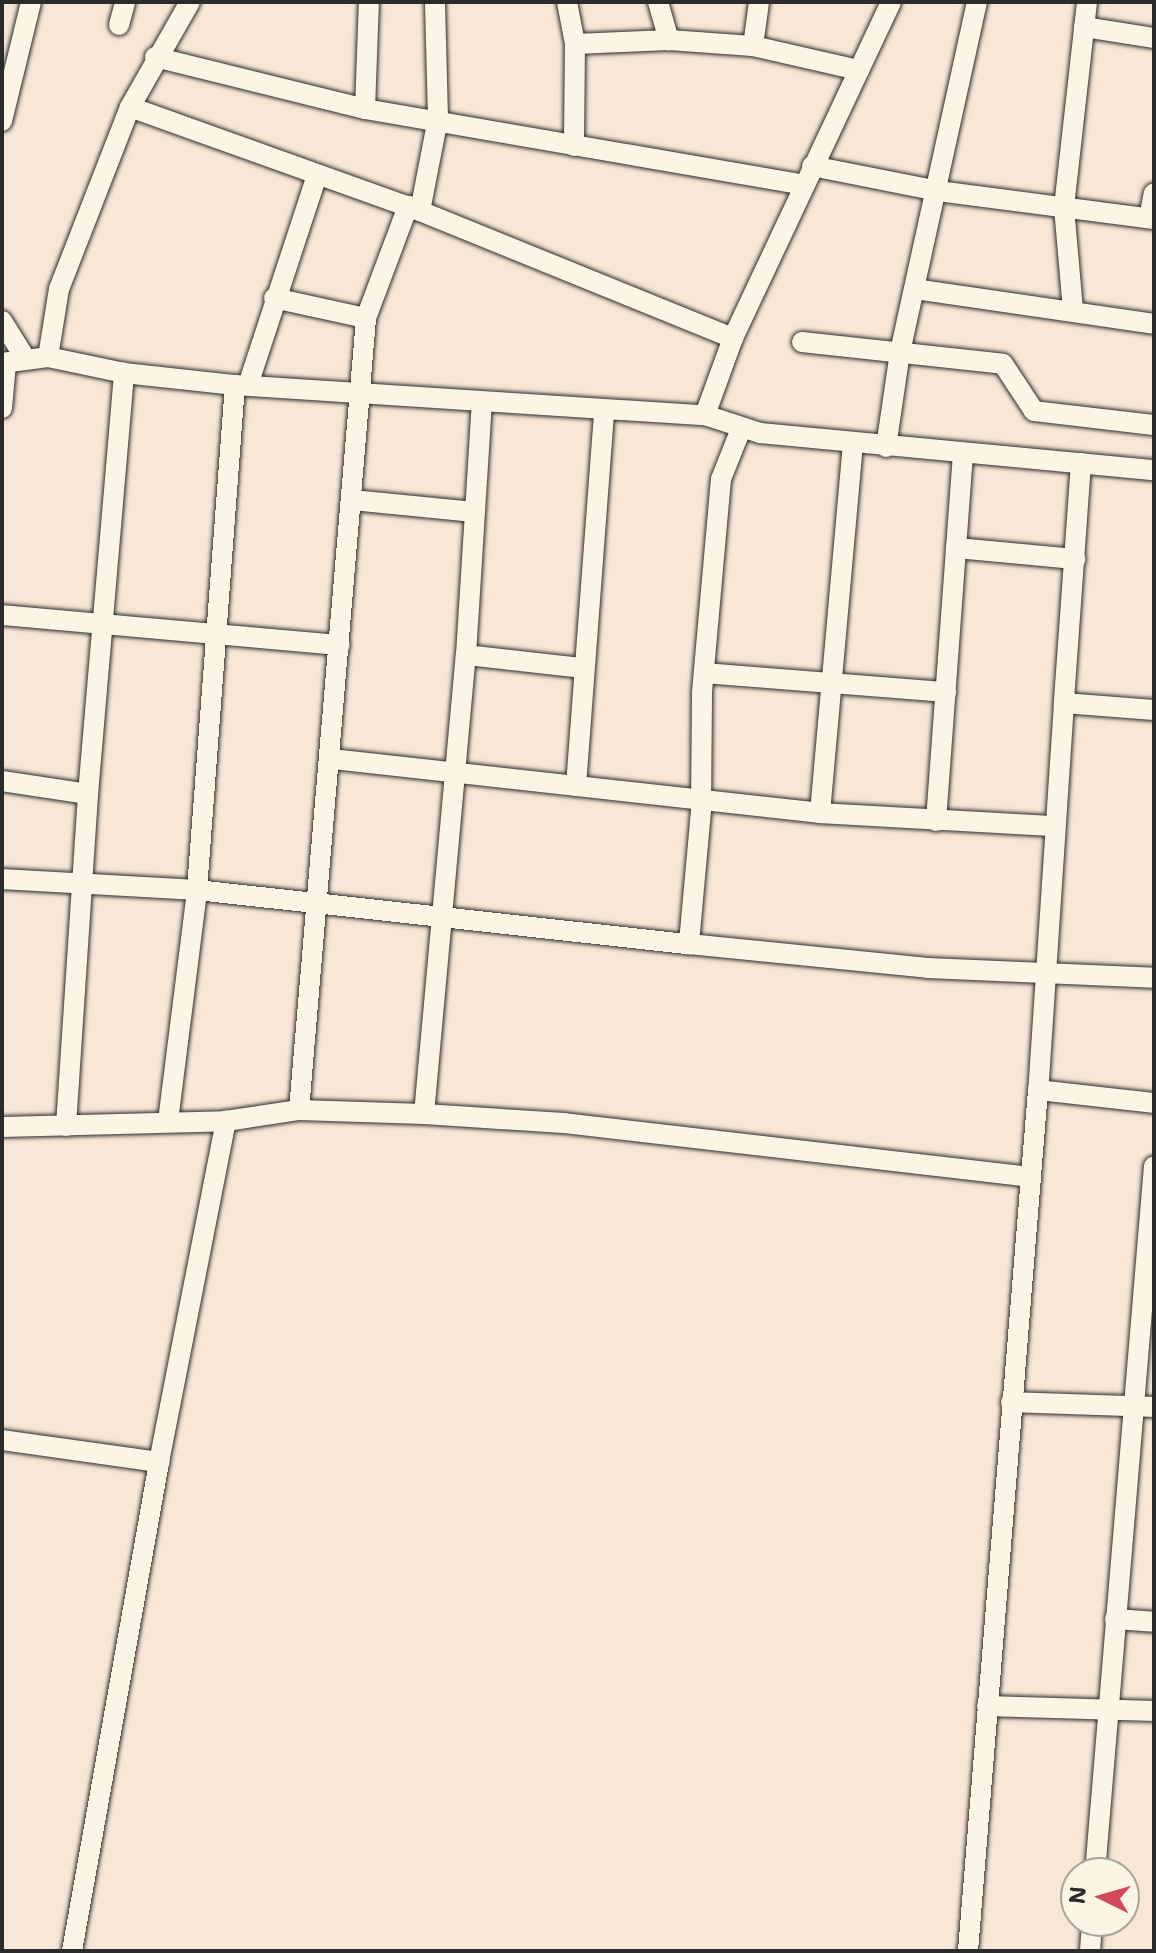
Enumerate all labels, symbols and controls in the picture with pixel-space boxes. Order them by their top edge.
north arrow [1060,1857,1140,1937]
text: N [1062,1885,1093,1905]

